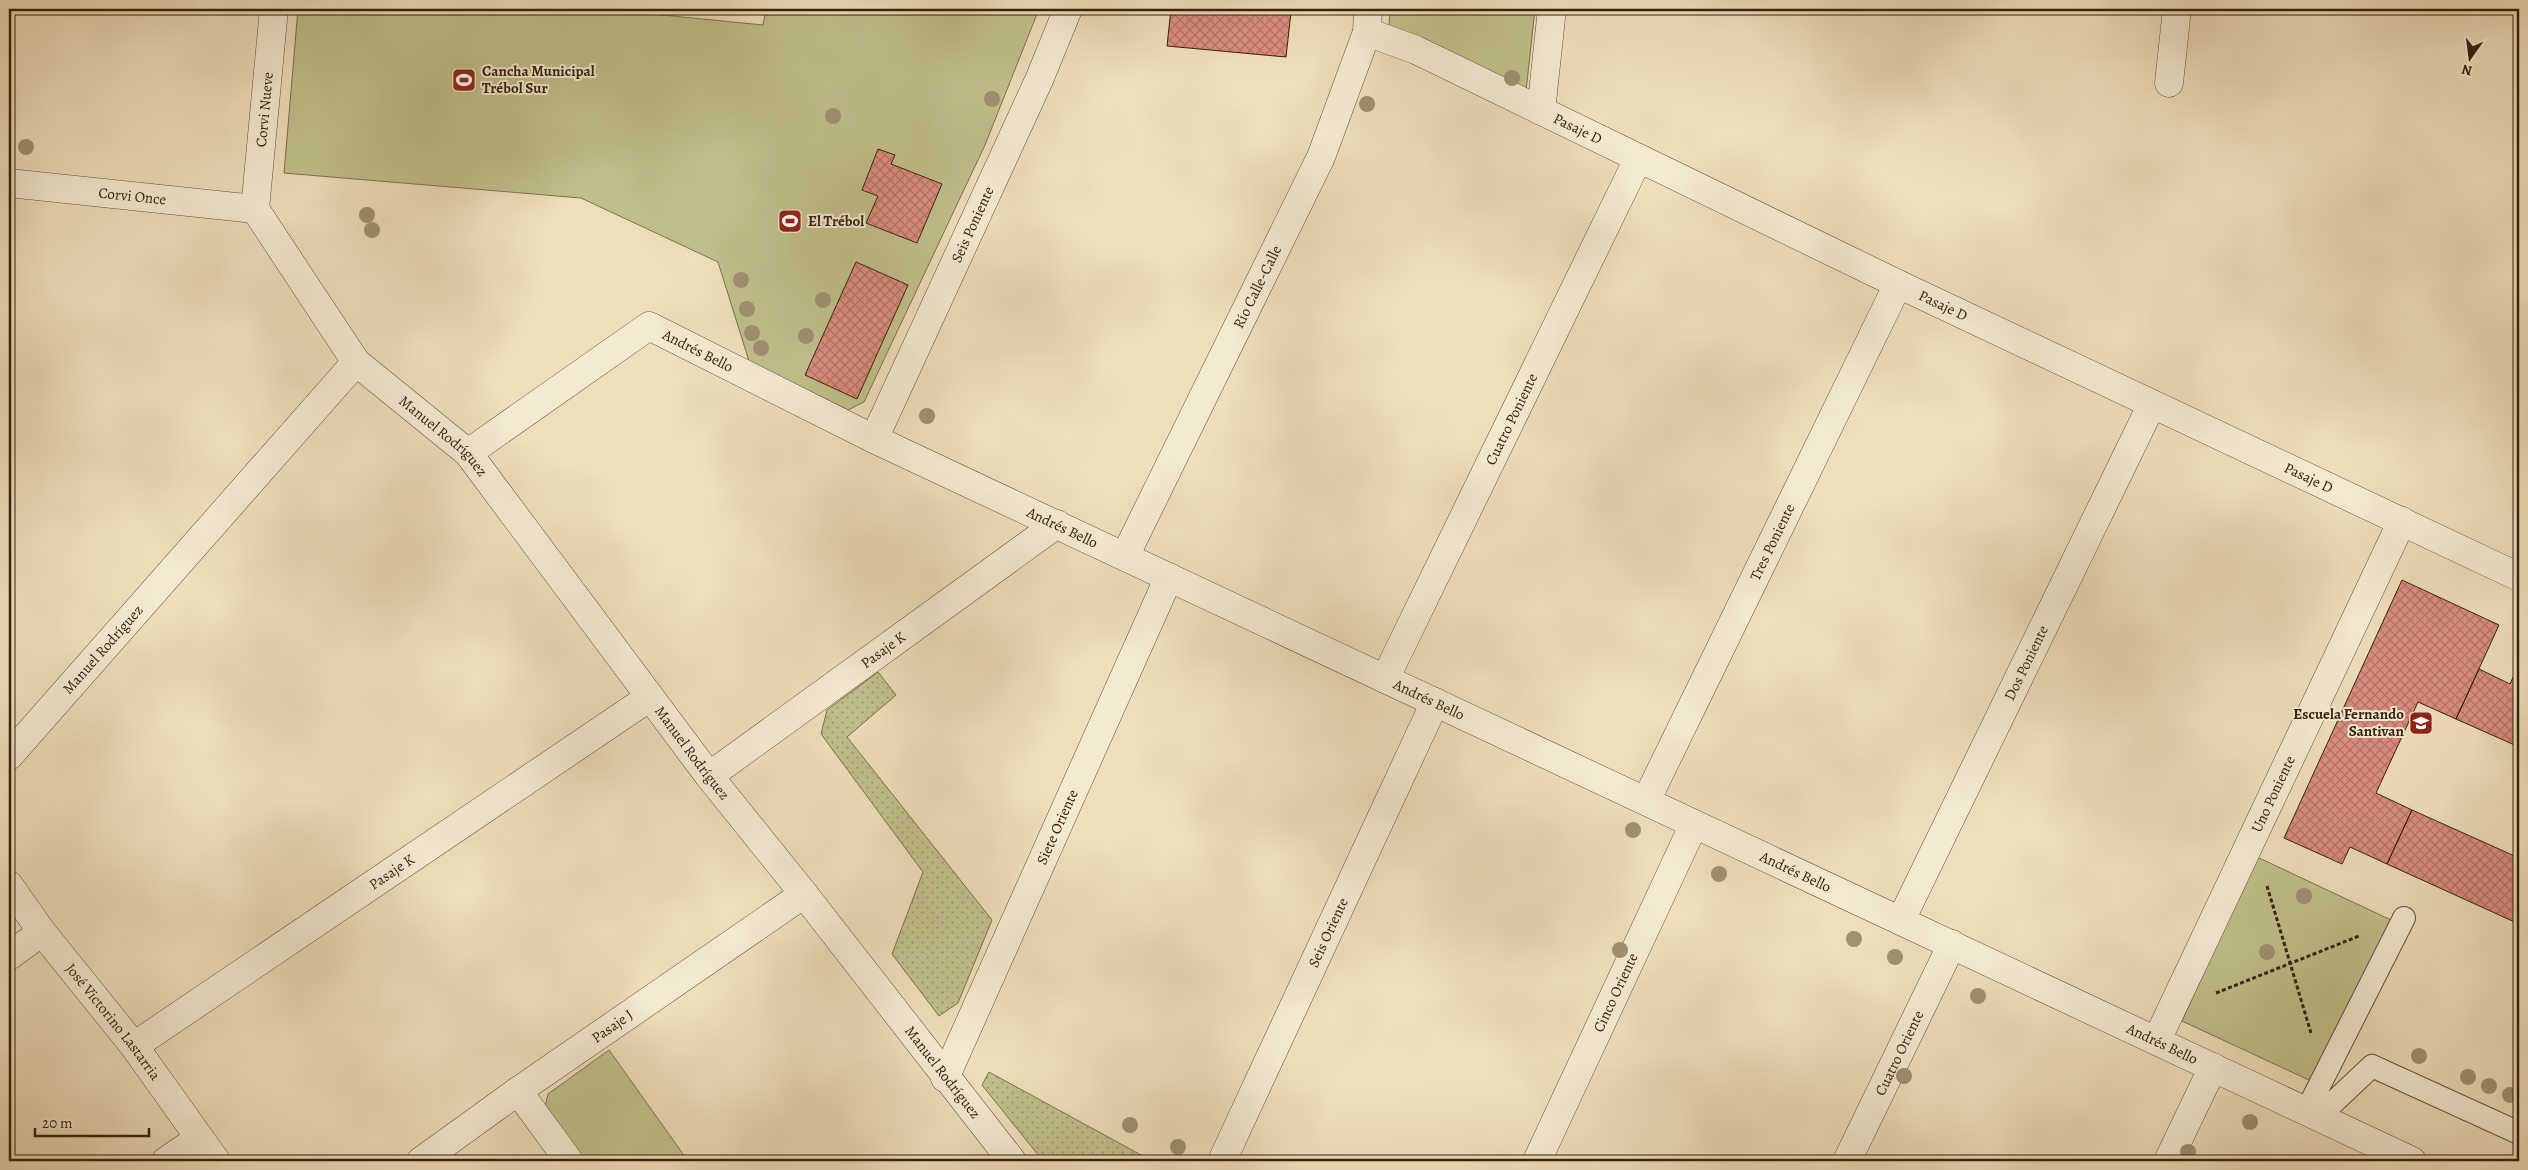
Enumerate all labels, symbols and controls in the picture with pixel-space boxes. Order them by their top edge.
north arrow [2446,32,2496,82]
text: N [2460,60,2474,81]
place label: Cancha Municipal Trébol Sur [482,61,595,98]
sports icon: Cancha Municipal Trébol Sur [451,67,477,93]
street label: Corvi Nueve [251,71,278,148]
street label: Pasaje D [1550,108,1606,149]
street label: Corvi Once [97,183,167,210]
street label: Seis Poniente [946,183,999,266]
sports icon: El Trébol [777,208,803,234]
place label: El Trébol [808,211,864,231]
street label: Río Calle-Calle [1228,242,1286,332]
street label: Pasaje D [1915,285,1971,325]
street label: Andrés Bello [658,324,737,377]
street label: Cuatro Poniente [1481,370,1542,468]
street label: Manuel Rodríguez [395,391,492,481]
street label: Pasaje D [2281,458,2336,498]
street label: Tres Poniente [1745,500,1800,584]
street label: Andrés Bello [1023,502,1101,553]
street label: Manuel Rodríguez [58,600,148,698]
street label: Dos Poniente [1999,622,2053,704]
street label: Pasaje K [857,627,910,673]
street label: Andrés Bello [1389,674,1468,725]
street label: Manuel Rodríguez [650,702,734,804]
place label: Escuela Fernando Santivan [2293,704,2405,741]
school or university icon: Escuela Fernando Santivan [2408,710,2434,736]
street label: Uno Poniente [2246,752,2300,836]
street label: Siete Oriente [1032,786,1083,868]
street label: Andrés Bello [1756,846,1834,897]
street label: Pasaje K [365,849,419,894]
street label: Seis Oriente [1303,894,1353,970]
street label: Cinco Oriente [1588,949,1643,1035]
street label: José Victorino Lastarria [61,959,165,1084]
street label: Pasaje J [587,1005,637,1048]
street label: Cuatro Oriente [1870,1007,1929,1099]
street label: Andrés Bello [2122,1018,2201,1069]
street label: Manuel Rodríguez [900,1022,985,1123]
scale bar [35,1105,149,1137]
text: 20 m [42,1113,73,1133]

